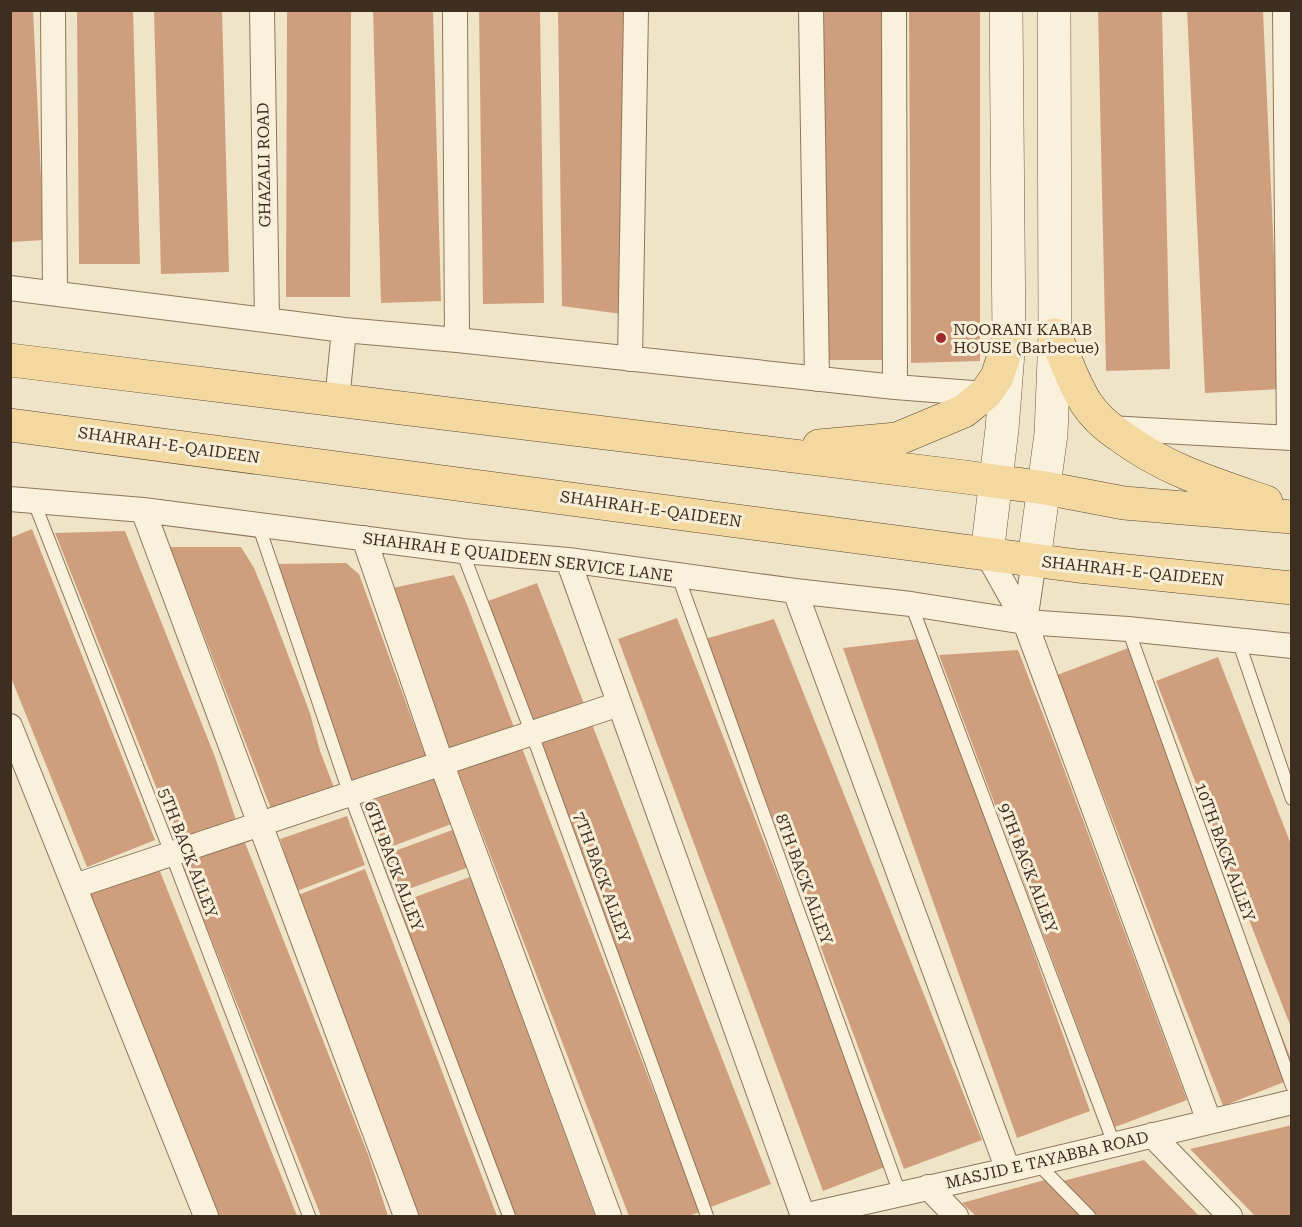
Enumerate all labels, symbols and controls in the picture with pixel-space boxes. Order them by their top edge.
street label: GHAZALI ROAD [253,102,275,228]
place label: NOORANI KABAB HOUSE (Barbecue) [953,320,1099,357]
marker: NOORANI KABAB HOUSE (Barbecue) [934,331,948,345]
street label: SHAHRAH-E-QAIDEEN [77,423,261,467]
street label: SHAHRAH-E-QAIDEEN [559,487,743,531]
street label: SHAHRAH E QUAIDEEN SERVICE LANE [362,529,674,585]
street label: SHAHRAH-E-QAIDEEN [1041,552,1225,590]
street label: 10TH BACK ALLEY [1191,780,1259,924]
street label: 5TH BACK ALLEY [154,785,222,921]
street label: 6TH BACK ALLEY [360,798,428,934]
street label: 9TH BACK ALLEY [994,800,1062,936]
street label: 7TH BACK ALLEY [570,809,635,945]
street label: 8TH BACK ALLEY [772,811,837,947]
street label: MASJID E TAYABBA ROAD [944,1127,1150,1193]

